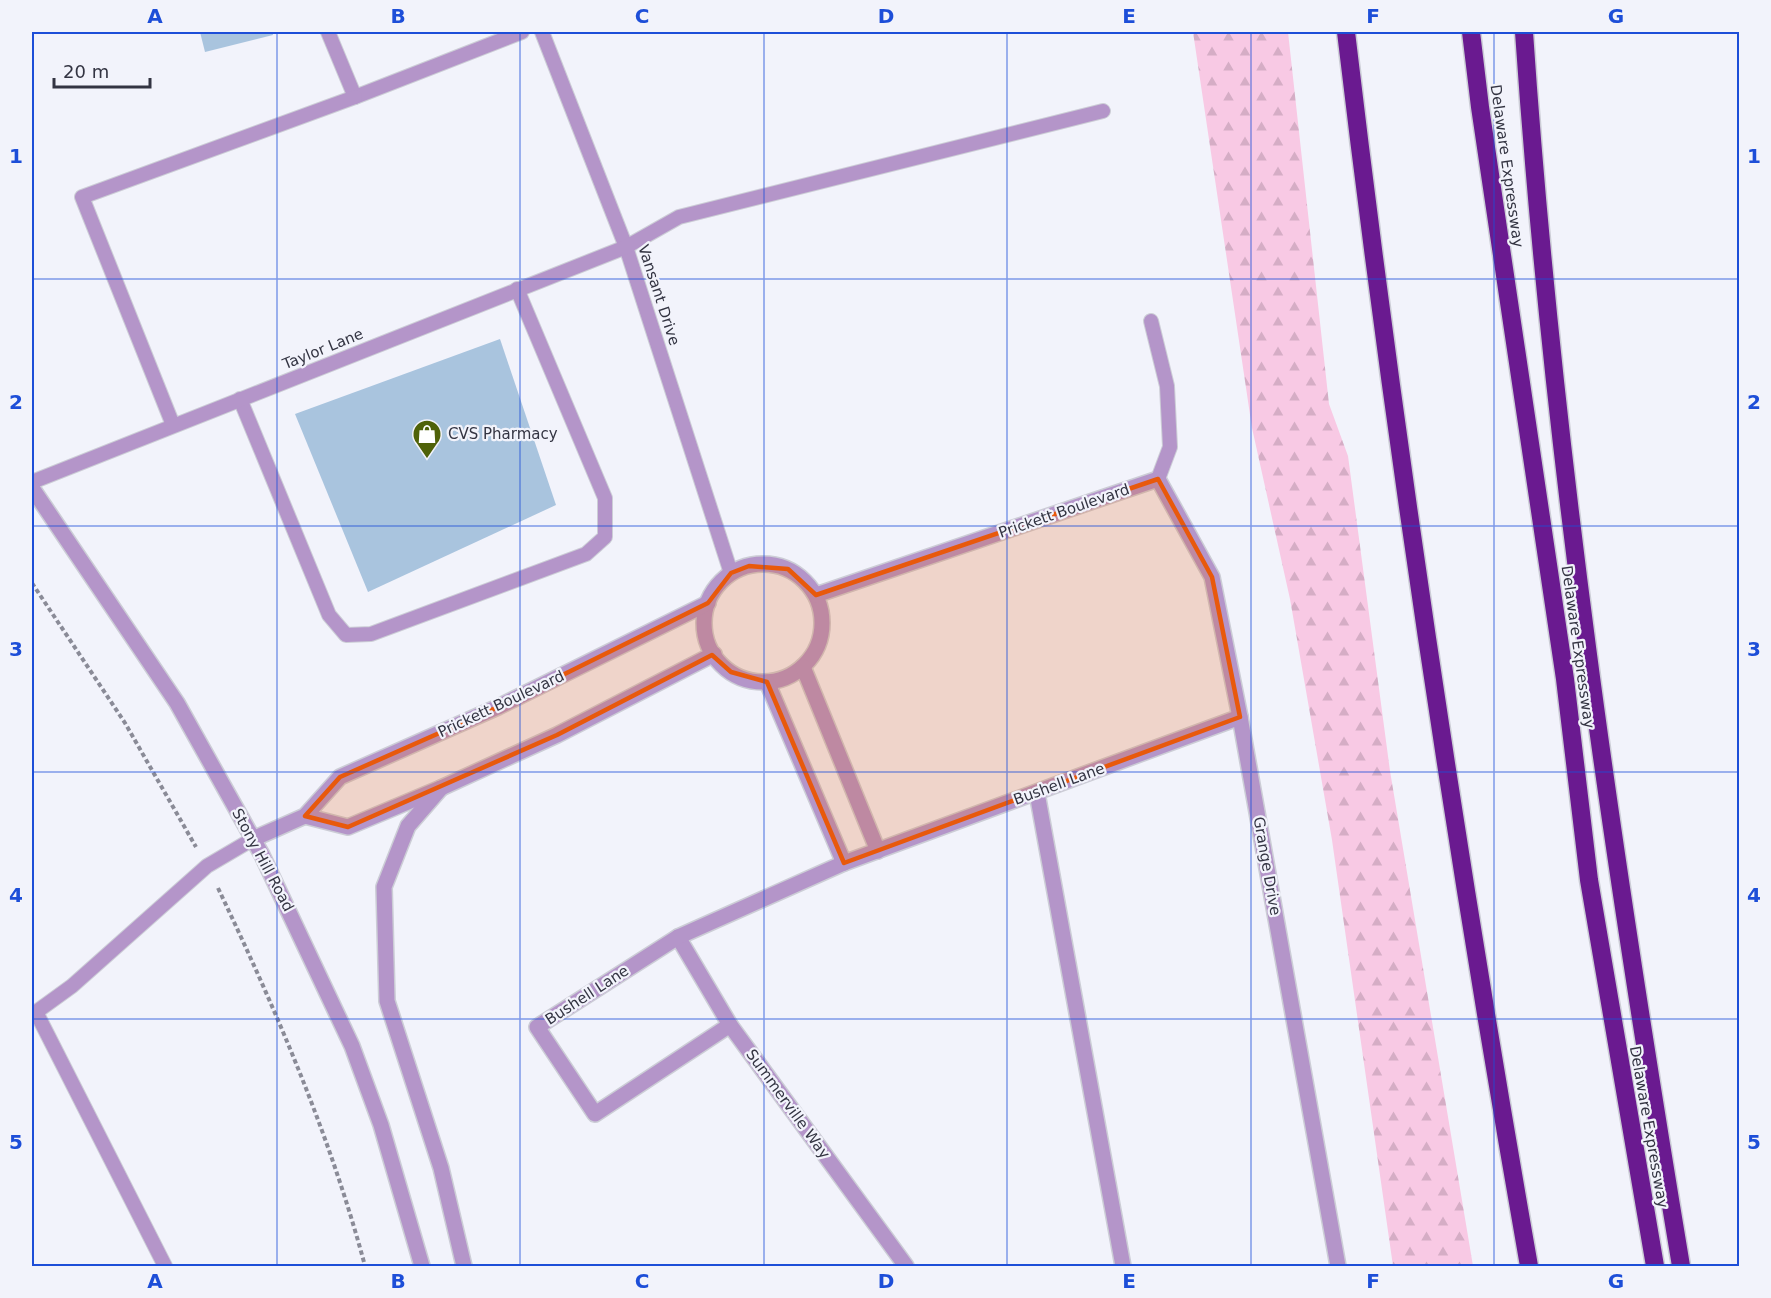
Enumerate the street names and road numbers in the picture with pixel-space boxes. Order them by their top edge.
street label: Delaware Expressway [1487,83,1527,249]
street label: Vansant Drive [634,242,684,348]
street label: Taylor Lane [279,325,366,374]
street label: Prickett Boulevard [996,480,1132,542]
street label: Delaware Expressway [1558,564,1598,730]
street label: Prickett Boulevard [435,667,567,741]
street label: Bushell Lane [1011,759,1107,809]
street label: Stony Hill Road [228,805,298,915]
street label: Grange Drive [1249,815,1285,917]
street label: Bushell Lane [542,961,632,1029]
street label: Delaware Expressway [1626,1045,1672,1210]
street label: Summerville Way [742,1046,834,1162]

